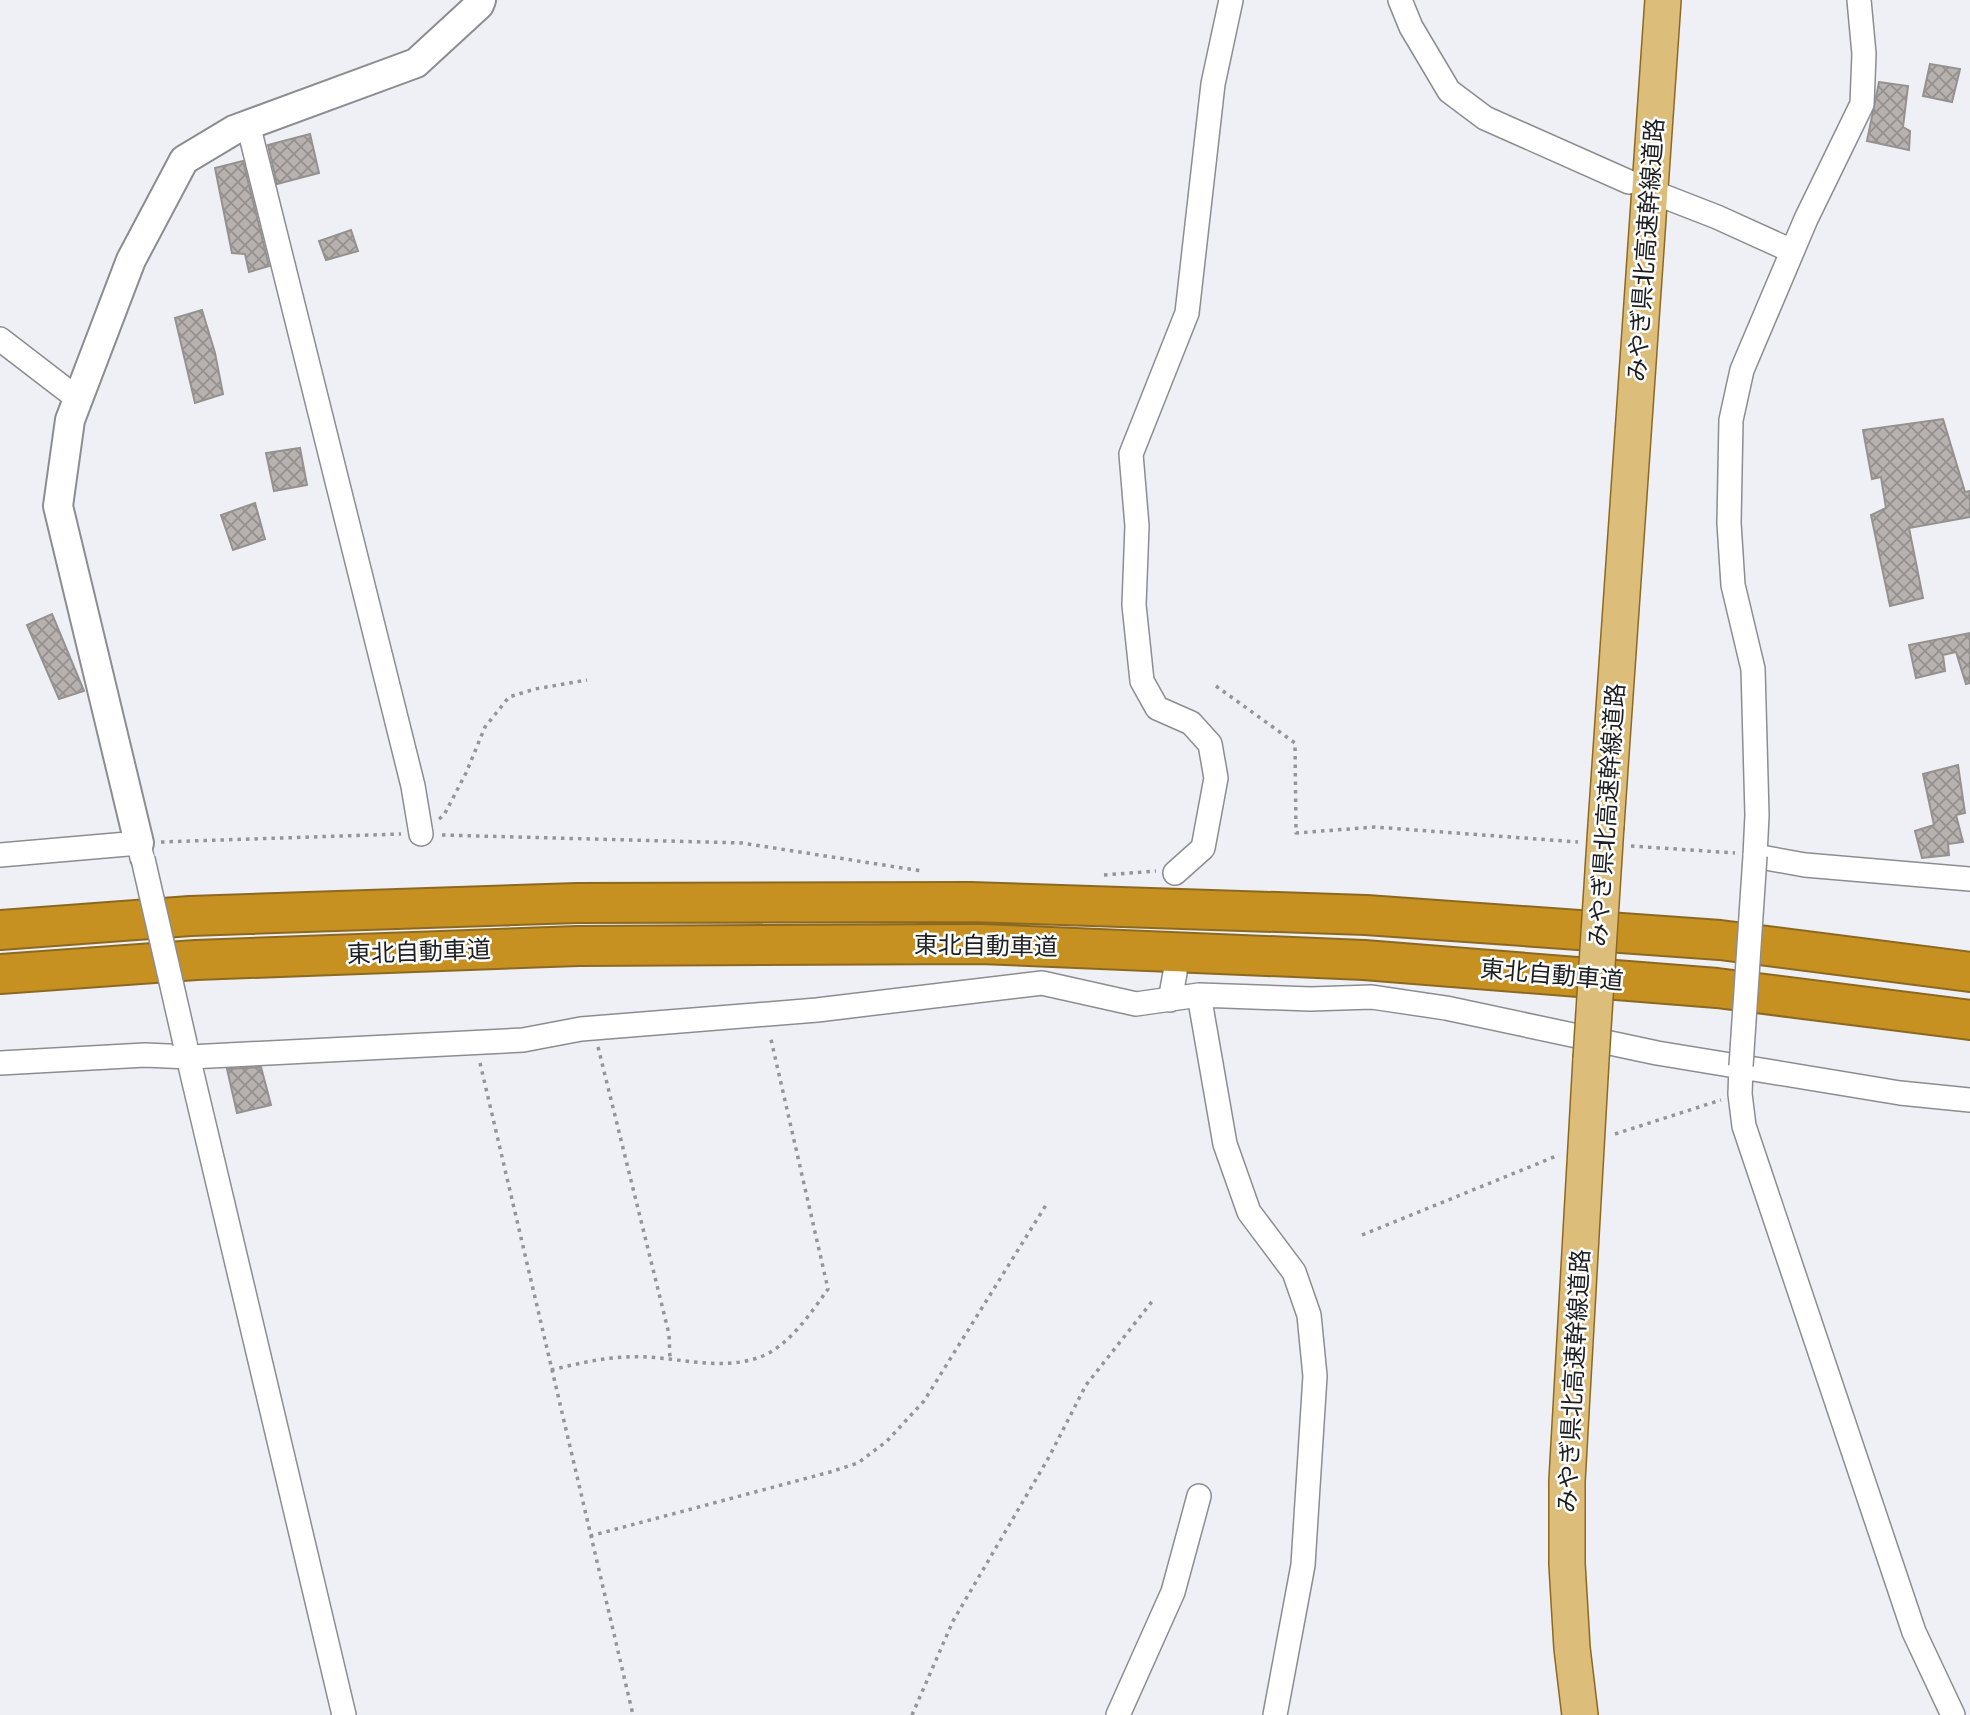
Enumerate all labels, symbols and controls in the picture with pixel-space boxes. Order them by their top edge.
street label: みやぎ県北高速幹線道路 [1622,117,1669,383]
street label: みやぎ県北高速幹線道路 [1583,682,1630,948]
street label: 東北自動車道 [914,930,1058,961]
street label: 東北自動車道 [347,934,491,969]
street label: 東北自動車道 [1479,954,1625,995]
street label: みやぎ県北高速幹線道路 [1552,1248,1595,1514]

